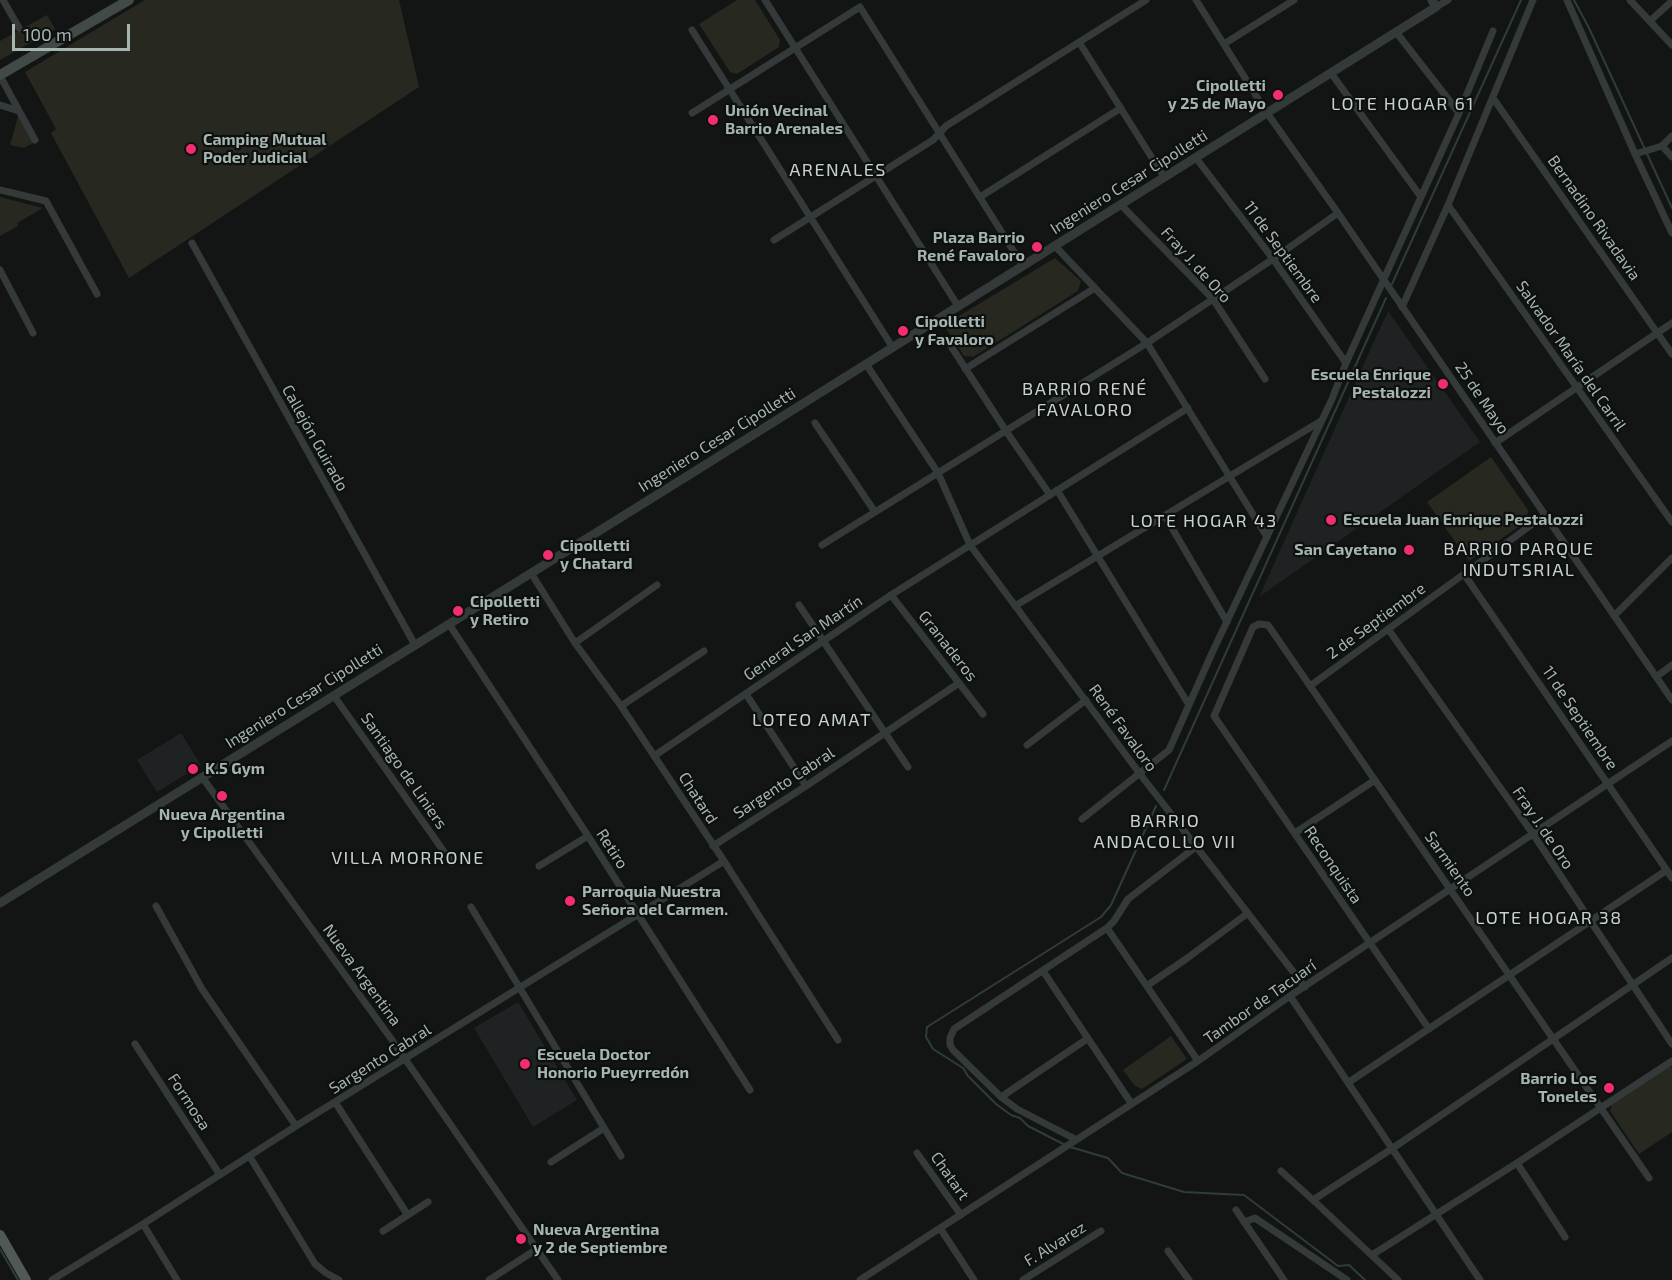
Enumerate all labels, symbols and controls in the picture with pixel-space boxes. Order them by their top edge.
scale bar [15,12,134,50]
text: 100 m [23,23,72,45]
place label: Cipolletti y 25 de Mayo [1168,76,1266,114]
marker: Cipolletti y 25 de Mayo [1271,88,1285,102]
district label: LOTE HOGAR 61 [1331,93,1475,115]
place label: Unión Vecinal Barrio Arenales [725,101,843,139]
marker: Unión Vecinal Barrio Arenales [706,113,720,127]
street label: Ingeniero Cesar Cipolletti [1047,126,1211,238]
place label: Camping Mutual Poder Judicial [203,130,327,168]
marker: Camping Mutual Poder Judicial [184,142,198,156]
street label: Bernadino Rivadavia [1544,152,1644,284]
district label: ARENALES [789,159,887,181]
street label: 11 de Septiembre [1240,197,1326,307]
street label: Fray J. de Oro [1157,223,1235,307]
place label: Plaza Barrio René Favaloro [917,228,1025,266]
marker: Plaza Barrio René Favaloro [1030,240,1044,254]
street label: Salvador María del Carril [1512,277,1630,435]
place label: Cipolletti y Favaloro [915,312,994,350]
marker: Cipolletti y Favaloro [896,324,910,338]
street label: 25 de Mayo [1451,358,1513,438]
place label: Escuela Enrique Pestalozzi [1311,365,1431,403]
marker: Escuela Enrique Pestalozzi [1436,377,1450,391]
district label: BARRIO RENÉ FAVALORO [1022,378,1148,420]
street label: Callejón Guirado [278,382,352,494]
street label: Ingeniero Cesar Cipolletti [635,384,799,496]
district label: LOTE HOGAR 43 [1130,510,1278,532]
place label: Escuela Juan Enrique Pestalozzi [1343,510,1583,530]
marker: Escuela Juan Enrique Pestalozzi [1324,513,1338,527]
place label: Cipolletti y Chatard [560,536,633,574]
district label: BARRIO PARQUE INDUTSRIAL [1443,538,1595,580]
place label: San Cayetano [1294,540,1397,560]
marker: San Cayetano [1402,543,1416,557]
marker: Cipolletti y Chatard [541,548,555,562]
street label: 2 de Septiembre [1323,579,1429,663]
street label: General San Martín [740,591,866,685]
place label: Cipolletti y Retiro [470,592,540,630]
marker: Cipolletti y Retiro [451,604,465,618]
street label: Granaderos [914,607,982,685]
street label: Ingeniero Cesar Cipolletti [222,640,386,752]
street label: 11 de Septiembre [1538,662,1622,774]
street label: René Favaloro [1085,681,1161,775]
street label: Santiago de Liniers [357,709,451,833]
district label: LOTEO AMAT [752,709,872,731]
street label: Sargento Cabral [730,743,838,823]
place label: K.5 Gym [205,759,265,779]
marker: K.5 Gym [186,762,200,776]
street label: Chatard [674,769,722,827]
street label: Fray J. de Oro [1508,783,1578,873]
marker: Nueva Argentina y Cipolletti [215,789,229,803]
place label: Nueva Argentina y Cipolletti [159,805,285,843]
district label: BARRIO ANDACOLLO VII [1093,810,1237,852]
street label: Reconquista [1300,822,1366,908]
street label: Retiro [592,825,632,873]
street label: Sarmiento [1421,828,1479,900]
district label: VILLA MORRONE [331,847,485,869]
place label: Parroquia Nuestra Señora del Carmen. [582,882,728,920]
marker: Parroquia Nuestra Señora del Carmen. [563,894,577,908]
district label: LOTE HOGAR 38 [1475,907,1623,929]
street label: Nueva Argentina [319,920,405,1030]
street label: Tambor de Tacuarí [1200,956,1320,1048]
street label: Sargento Cabral [325,1020,435,1098]
place label: Escuela Doctor Honorio Pueyrredón [537,1045,689,1083]
marker: Escuela Doctor Honorio Pueyrredón [518,1057,532,1071]
place label: Barrio Los Toneles [1520,1069,1597,1107]
street label: Formosa [164,1070,214,1134]
marker: Barrio Los Toneles [1602,1081,1616,1095]
street label: Chatart [926,1148,974,1204]
street label: F. Alvarez [1021,1218,1089,1270]
place label: Nueva Argentina y 2 de Septiembre [533,1220,668,1258]
marker: Nueva Argentina y 2 de Septiembre [514,1232,528,1246]

